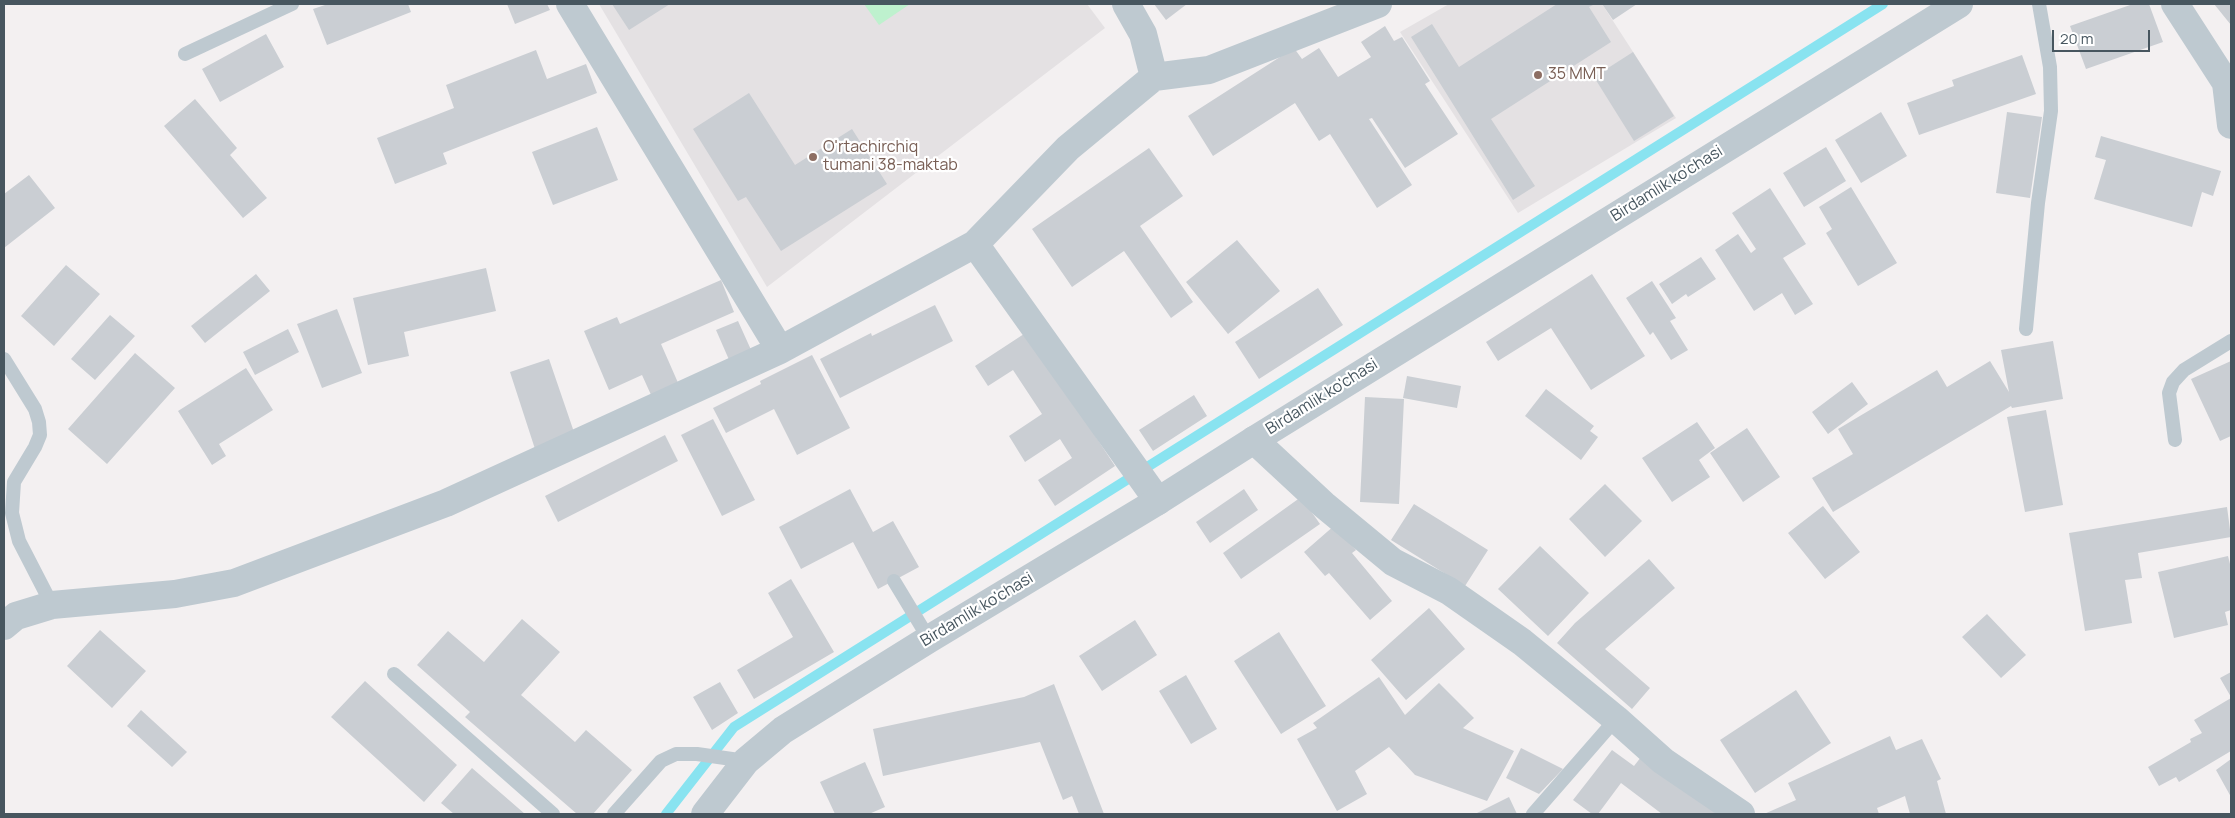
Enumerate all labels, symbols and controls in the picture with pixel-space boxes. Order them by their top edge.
scale bar [2055,20,2152,52]
text: 20 m [2060,28,2093,49]
place label: 35 MMT [1548,65,1606,85]
marker: 35 MMT [1532,69,1544,81]
place label: O'rtachirchiq tumani 38-maktab [823,138,958,176]
street label: Birdamlik ko'chasi [1608,142,1726,226]
marker: O'rtachirchiq tumani 38-maktab [807,151,819,163]
street label: Birdamlik ko'chasi [1263,355,1381,439]
street label: Birdamlik ko'chasi [917,569,1037,651]

